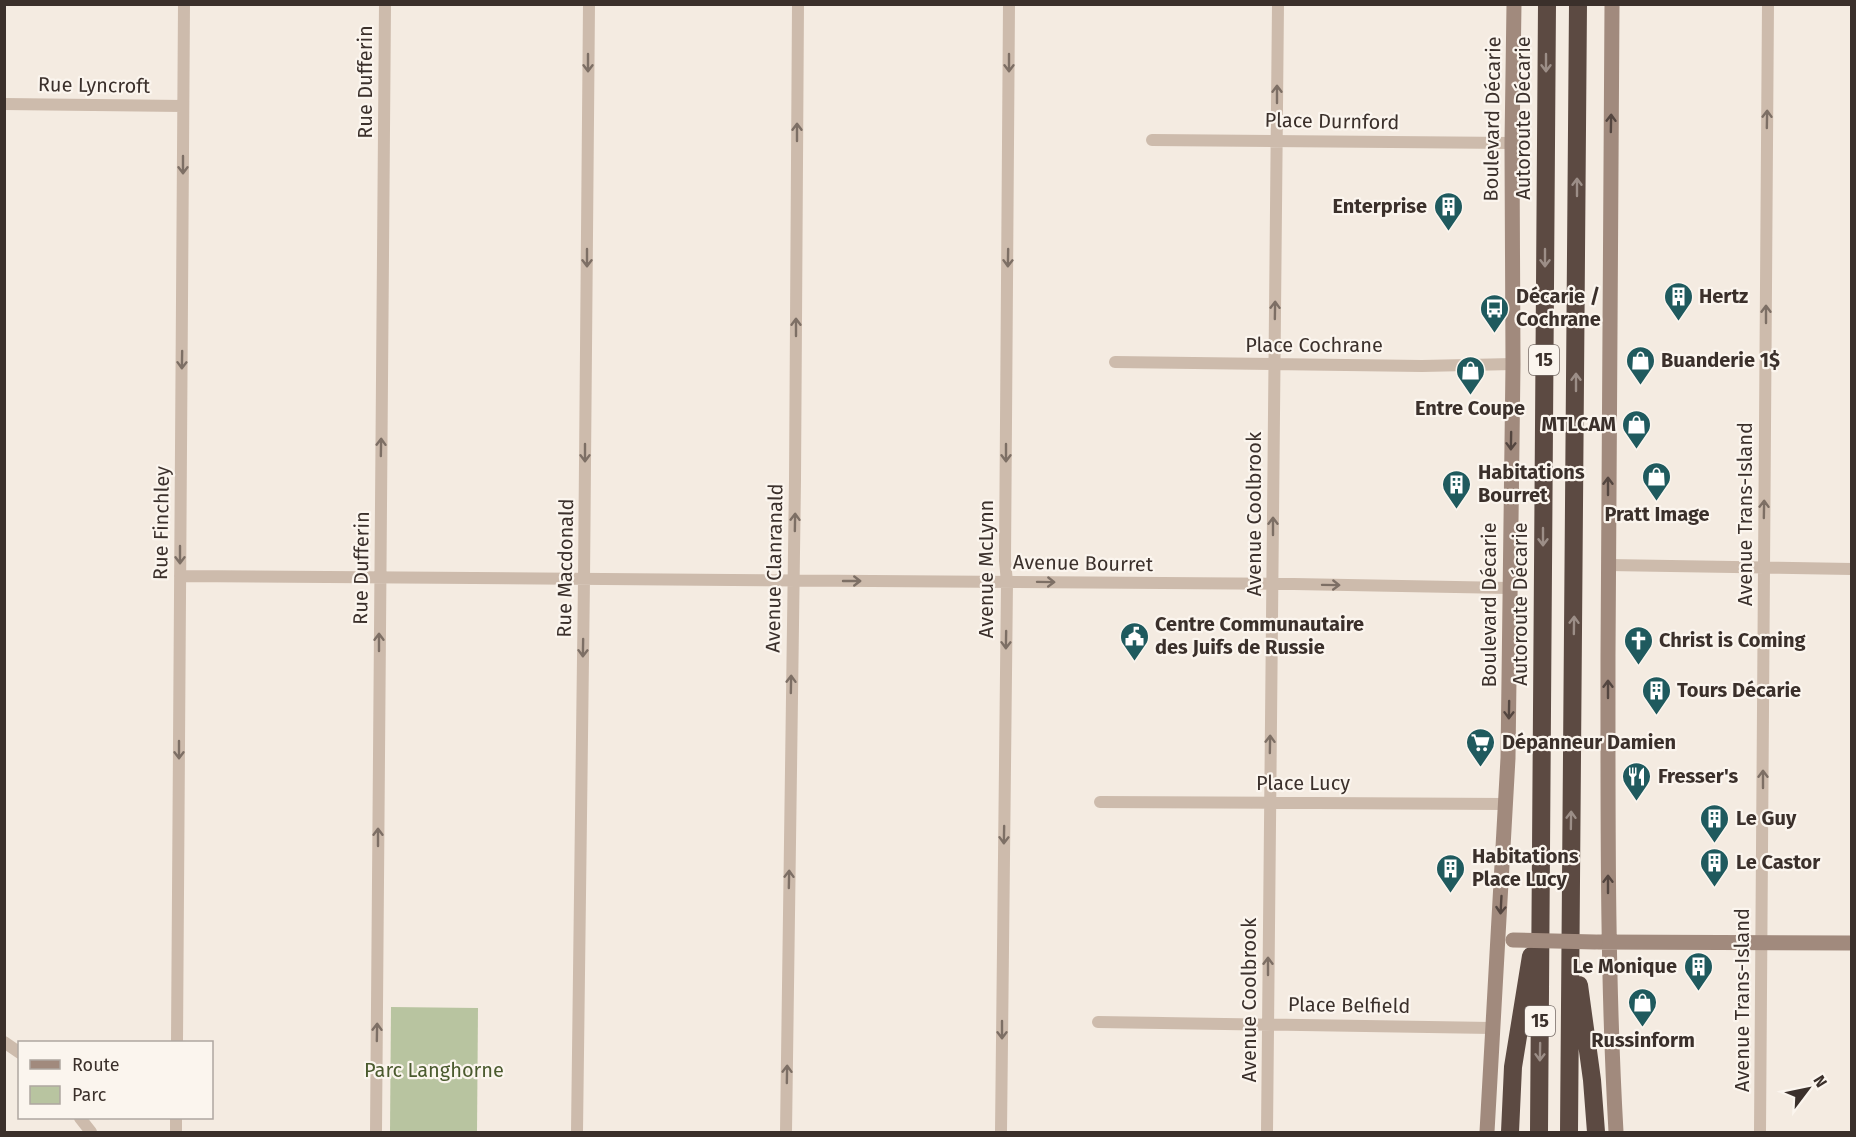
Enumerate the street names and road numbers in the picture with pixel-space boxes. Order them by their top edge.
street label: Rue Dufferin [353,25,377,139]
street label: Boulevard Décarie [1479,36,1505,202]
street label: Autoroute Décarie [1511,36,1535,200]
street label: Rue Lyncroft [38,72,151,98]
street label: Place Durnford [1264,108,1400,134]
street label: Place Cochrane [1245,333,1383,357]
road number: 15 [1529,345,1559,375]
street label: Avenue Trans-Island [1733,422,1757,606]
street label: Avenue Coolbrook [1242,431,1266,596]
street label: Rue Finchley [148,466,174,580]
street label: Avenue Clanranald [761,483,787,653]
street label: Rue Macdonald [552,498,578,638]
street label: Avenue McLynn [974,500,998,638]
street label: Rue Dufferin [348,511,374,625]
street label: Boulevard Décarie [1477,522,1501,688]
street label: Autoroute Décarie [1508,522,1532,686]
street label: Avenue Bourret [1013,550,1154,576]
street label: Place Lucy [1256,771,1350,795]
street label: Avenue Trans-Island [1730,908,1754,1092]
street label: Avenue Coolbrook [1237,917,1261,1082]
street label: Place Belfield [1288,992,1410,1018]
road number: 15 [1525,1006,1555,1036]

